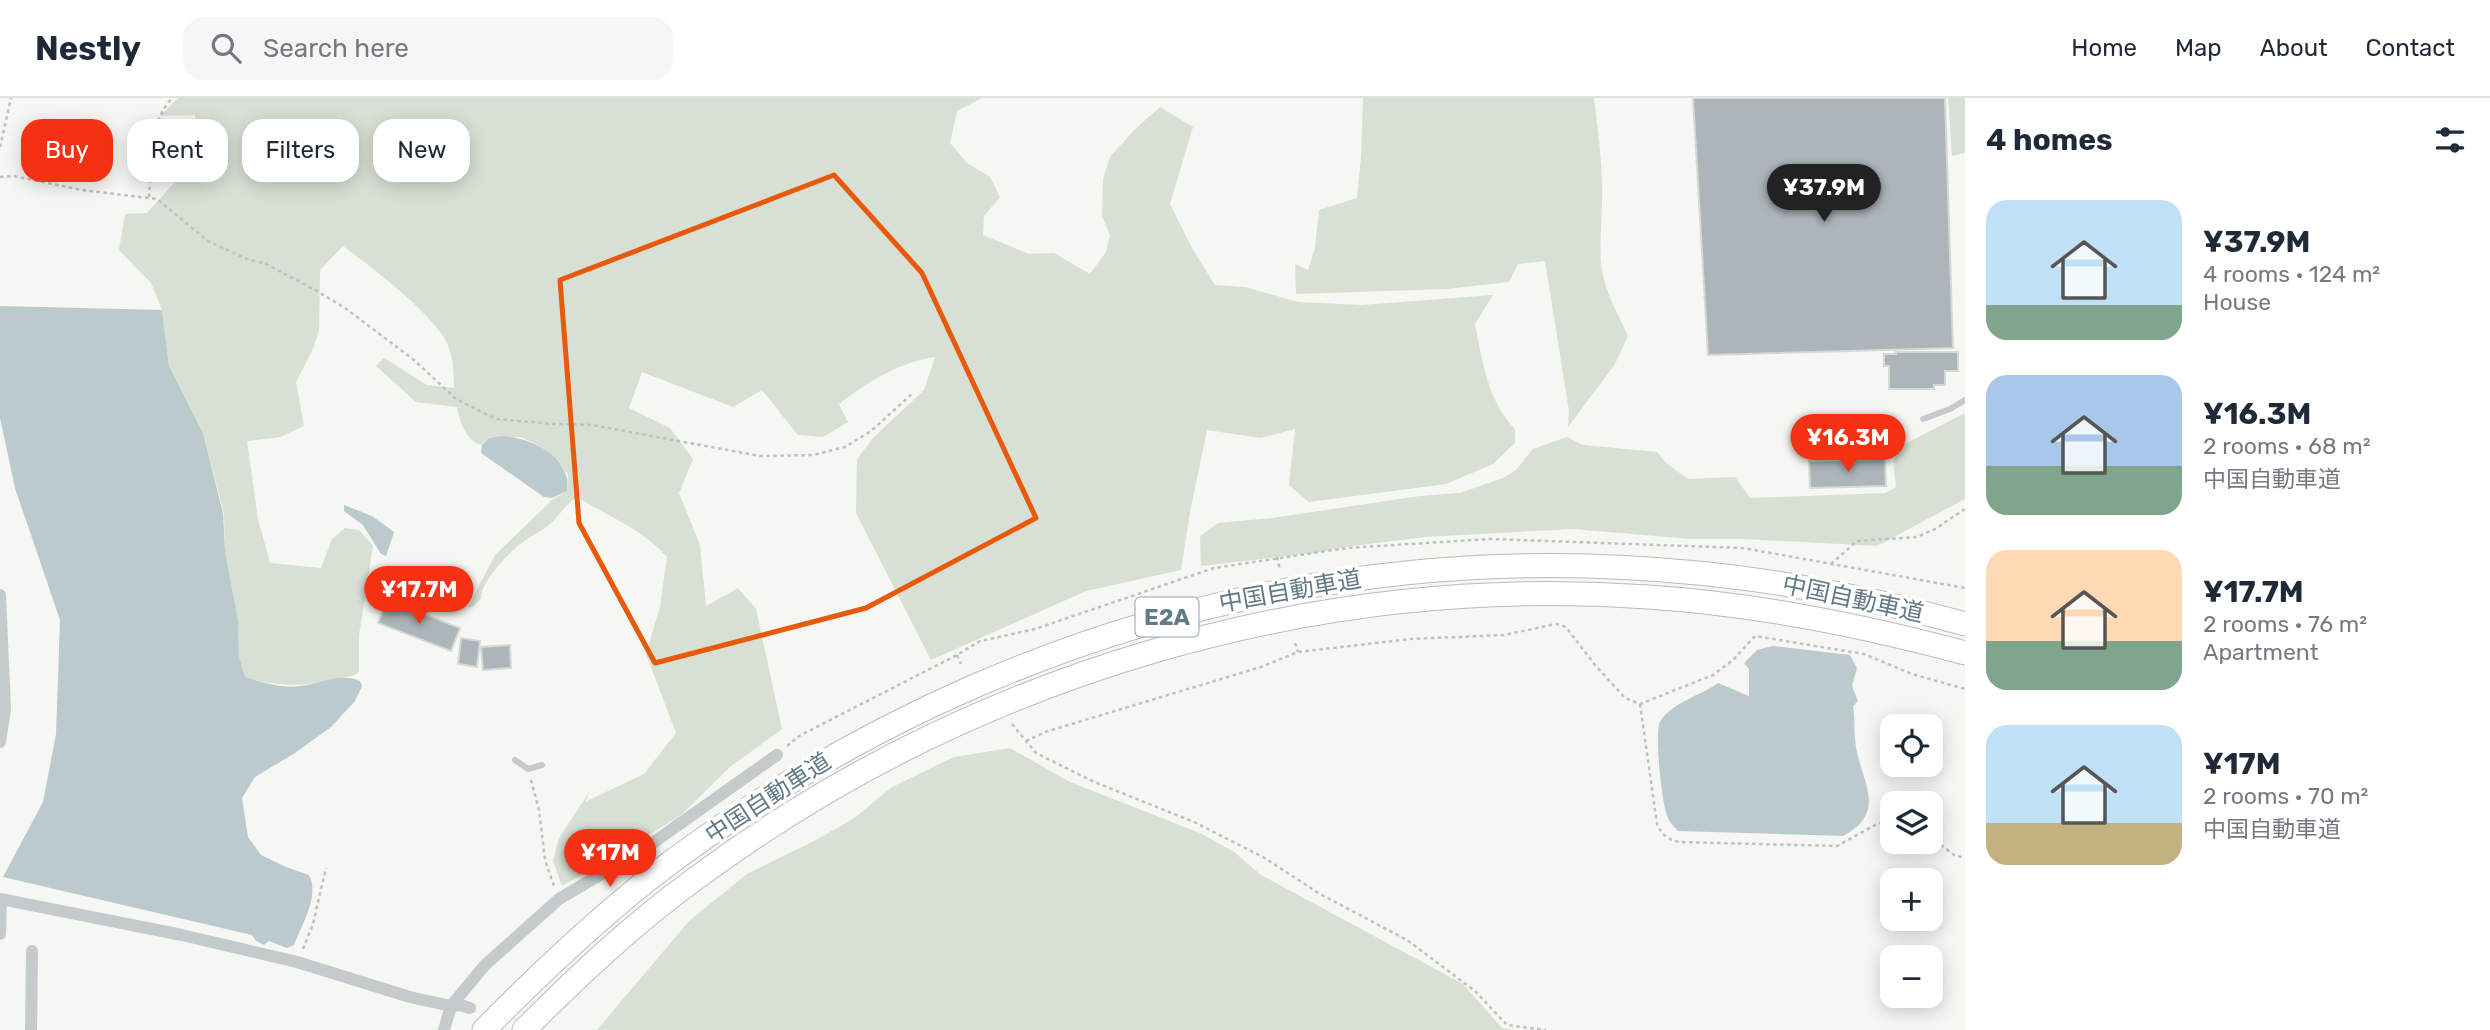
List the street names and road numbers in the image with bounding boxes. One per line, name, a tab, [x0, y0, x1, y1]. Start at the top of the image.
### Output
street label: 中国自動車道	[1217, 565, 1363, 617]
street label: 中国自動車道	[1780, 570, 1926, 628]
road number: E2A	[1136, 597, 1198, 636]
street label: 中国自動車道	[700, 747, 836, 849]

